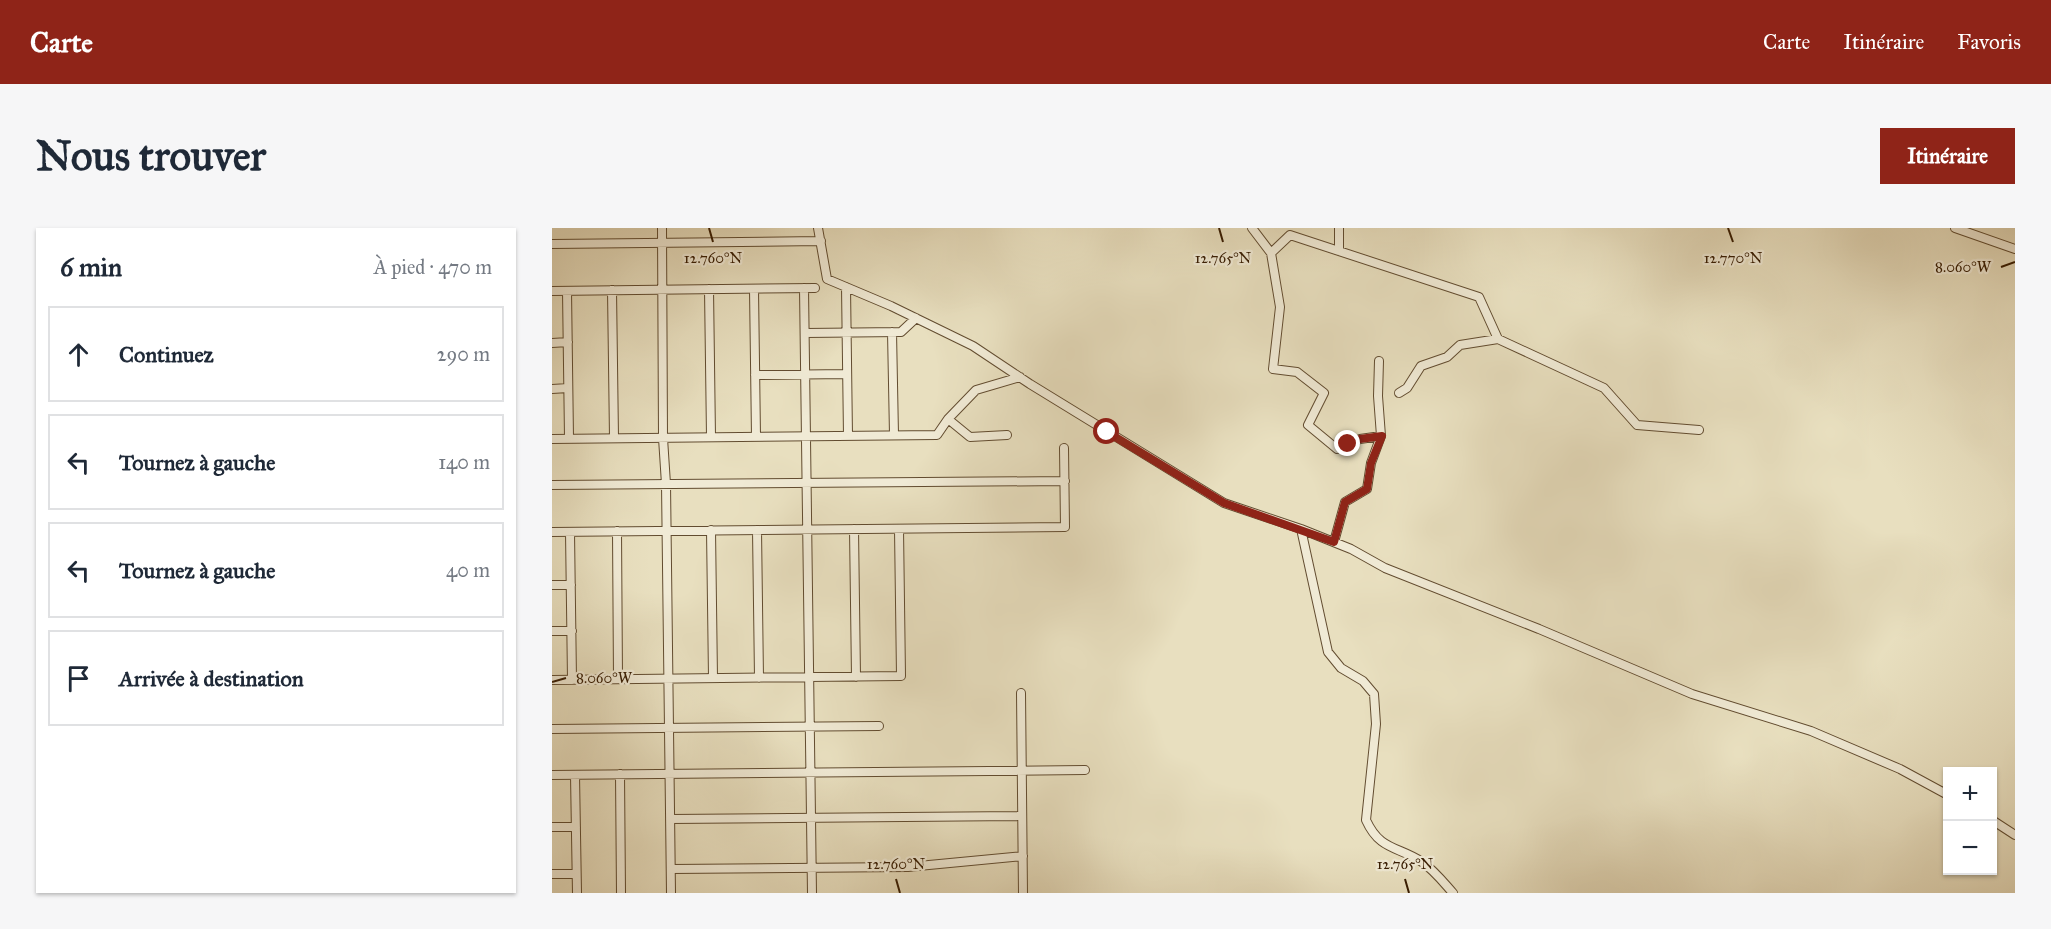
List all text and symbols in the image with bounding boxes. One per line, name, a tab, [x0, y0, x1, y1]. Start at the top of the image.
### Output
text: Carte	[30, 25, 93, 60]
text: Carte	[1763, 29, 1810, 55]
text: Itinéraire	[1843, 29, 1924, 55]
text: Favoris	[1957, 29, 2021, 55]
button: Itinéraire	[1880, 128, 2015, 184]
text: Nous trouver	[36, 130, 266, 182]
text: 12.760°N	[684, 249, 742, 267]
text: 12.765°N	[1195, 249, 1252, 267]
text: 12.770°N	[1704, 249, 1763, 267]
text: 6 min	[60, 251, 122, 283]
text: À pied · 470 m	[374, 255, 492, 279]
text: 8.060°W	[1935, 258, 1992, 276]
icon: ahead	[62, 338, 95, 371]
text: Continuez	[119, 341, 214, 368]
text: 290 m	[437, 342, 490, 366]
route start	[1093, 418, 1119, 444]
route end	[1334, 430, 1360, 456]
icon: left	[62, 446, 95, 479]
text: Tournez à gauche	[119, 449, 275, 476]
text: 140 m	[438, 450, 490, 474]
icon: left	[62, 554, 95, 587]
text: Tournez à gauche	[119, 557, 275, 584]
text: 40 m	[446, 558, 490, 582]
icon: arrive	[62, 662, 95, 695]
text: Arrivée à destination	[119, 665, 304, 692]
text: 8.060°W	[576, 669, 633, 687]
map controls	[1943, 767, 1997, 875]
button: +	[1943, 767, 1997, 821]
button: −	[1943, 821, 1997, 875]
text: 12.760°N	[867, 855, 925, 873]
text: 12.765°N	[1377, 855, 1434, 873]

